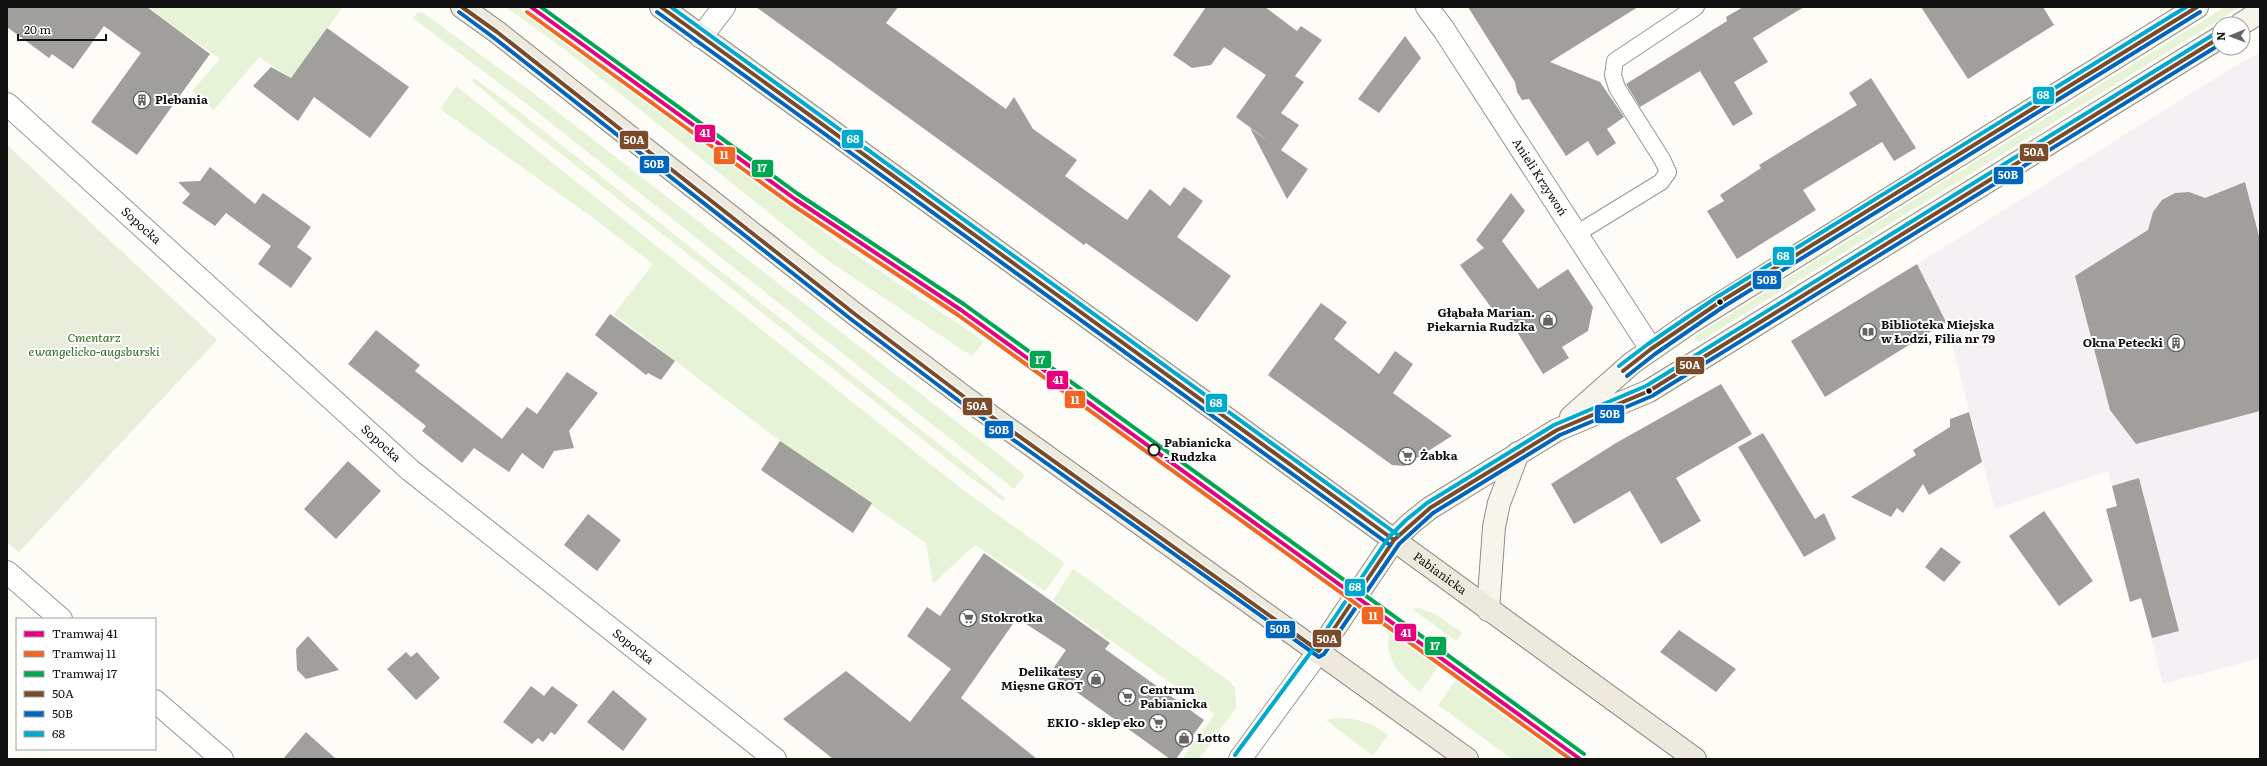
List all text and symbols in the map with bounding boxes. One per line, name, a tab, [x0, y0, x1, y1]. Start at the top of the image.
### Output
scale bar	[18, 16, 106, 42]
north arrow	[2211, 16, 2251, 56]
text: 20 m	[24, 20, 51, 38]
text: N	[2212, 31, 2228, 41]
line badge: 68	[2032, 86, 2055, 105]
text: 68	[2037, 86, 2050, 102]
building icon: Plebania	[132, 90, 152, 110]
place label: Plebania	[155, 90, 208, 108]
line badge: 41	[694, 124, 716, 143]
text: 41	[699, 124, 711, 140]
line badge: 68	[841, 129, 864, 149]
line badge: 50A	[619, 130, 649, 150]
text: 68	[847, 130, 860, 146]
text: 50A	[623, 131, 645, 147]
street label: Anieli Krzywoń	[1508, 134, 1572, 219]
line badge: 50A	[2019, 143, 2049, 162]
text: 50A	[2023, 143, 2045, 159]
line badge: 11	[713, 146, 736, 165]
text: 11	[719, 146, 729, 162]
line badge: 50B	[639, 155, 670, 174]
text: 50B	[644, 155, 665, 171]
line badge: 17	[751, 159, 774, 178]
text: 17	[757, 159, 767, 175]
line badge: 50B	[1993, 166, 2024, 185]
text: 50B	[1998, 166, 2019, 182]
street label: Sopocka	[118, 202, 166, 248]
line badge: 68	[1772, 246, 1795, 266]
text: 68	[1777, 247, 1790, 263]
line badge: 50B	[1752, 270, 1782, 290]
text: 50B	[1757, 271, 1778, 287]
unlabelled marker	[1715, 297, 1725, 307]
place label: Głąbała Marian. Piekarnia Rudzka	[1427, 303, 1535, 335]
shop icon: Głąbała Marian. Piekarnia Rudzka	[1538, 310, 1558, 330]
place label: Biblioteka Miejska w Łodzi, Filia nr 79	[1881, 315, 1995, 347]
library icon: Biblioteka Miejska w Łodzi, Filia nr 79	[1858, 322, 1878, 342]
park label: Cmentarz ewangelicko-augsburski	[28, 328, 160, 360]
place label: Okna Petecki	[2083, 333, 2164, 351]
building icon: Okna Petecki	[2166, 333, 2186, 353]
line badge: 17	[1029, 350, 1052, 369]
text: 17	[1035, 351, 1045, 367]
line badge: 50A	[1675, 356, 1705, 375]
text: 50A	[1679, 356, 1701, 372]
line badge: 41	[1046, 370, 1069, 390]
text: 41	[1052, 371, 1064, 387]
unlabelled marker	[1644, 386, 1654, 396]
line badge: 11	[1064, 390, 1086, 409]
text: 11	[1070, 391, 1080, 407]
line badge: 68	[1205, 393, 1228, 413]
text: 68	[1210, 394, 1223, 410]
line badge: 50A	[962, 397, 993, 416]
text: 50A	[966, 397, 988, 413]
line badge: 50B	[1594, 404, 1625, 424]
text: 50B	[1600, 405, 1621, 421]
street label: Sopocka	[358, 420, 406, 466]
line badge: 50B	[984, 420, 1014, 439]
text: 50B	[989, 421, 1010, 437]
place label: Pabianicka - Rudzka	[1164, 433, 1232, 465]
marker: Pabianicka - Rudzka	[1147, 443, 1161, 457]
supermarket icon: Żabka	[1397, 446, 1417, 466]
place label: Żabka	[1420, 446, 1458, 464]
street label: Pabianicka	[1410, 547, 1471, 599]
line badge: 68	[1344, 578, 1366, 597]
text: 68	[1349, 578, 1362, 594]
line badge: 11	[1361, 606, 1384, 625]
text: 11	[1368, 607, 1378, 623]
supermarket icon: Stokrotka	[958, 608, 978, 628]
place label: Stokrotka	[981, 608, 1043, 626]
legend	[16, 618, 156, 750]
line badge: 50B	[1265, 620, 1296, 639]
text: 50B	[1270, 620, 1291, 636]
line badge: 41	[1394, 623, 1417, 642]
text: Tramwaj 41	[52, 624, 118, 642]
street label: Sopocka	[609, 624, 659, 668]
text: 41	[1400, 624, 1412, 640]
line badge: 50A	[1312, 629, 1342, 648]
text: 50A	[1316, 630, 1338, 646]
line badge: 17	[1424, 636, 1447, 656]
text: 17	[1430, 637, 1440, 653]
text: Tramwaj 11	[52, 644, 116, 662]
place label: Delikatesy Mięsne GROT	[1001, 662, 1084, 694]
text: Tramwaj 17	[52, 664, 117, 682]
shop icon: Delikatesy Mięsne GROT	[1086, 669, 1106, 689]
place label: Centrum Pabianicka	[1140, 680, 1208, 712]
text: 50A	[52, 684, 74, 702]
supermarket icon: Centrum Pabianicka	[1117, 687, 1137, 707]
text: 50B	[52, 704, 73, 722]
place label: EKIO - sklep eko	[1047, 713, 1146, 731]
supermarket icon: EKIO - sklep eko	[1148, 713, 1168, 733]
text: 68	[52, 724, 65, 742]
shop icon: Lotto	[1174, 728, 1194, 748]
place label: Lotto	[1197, 728, 1230, 746]

